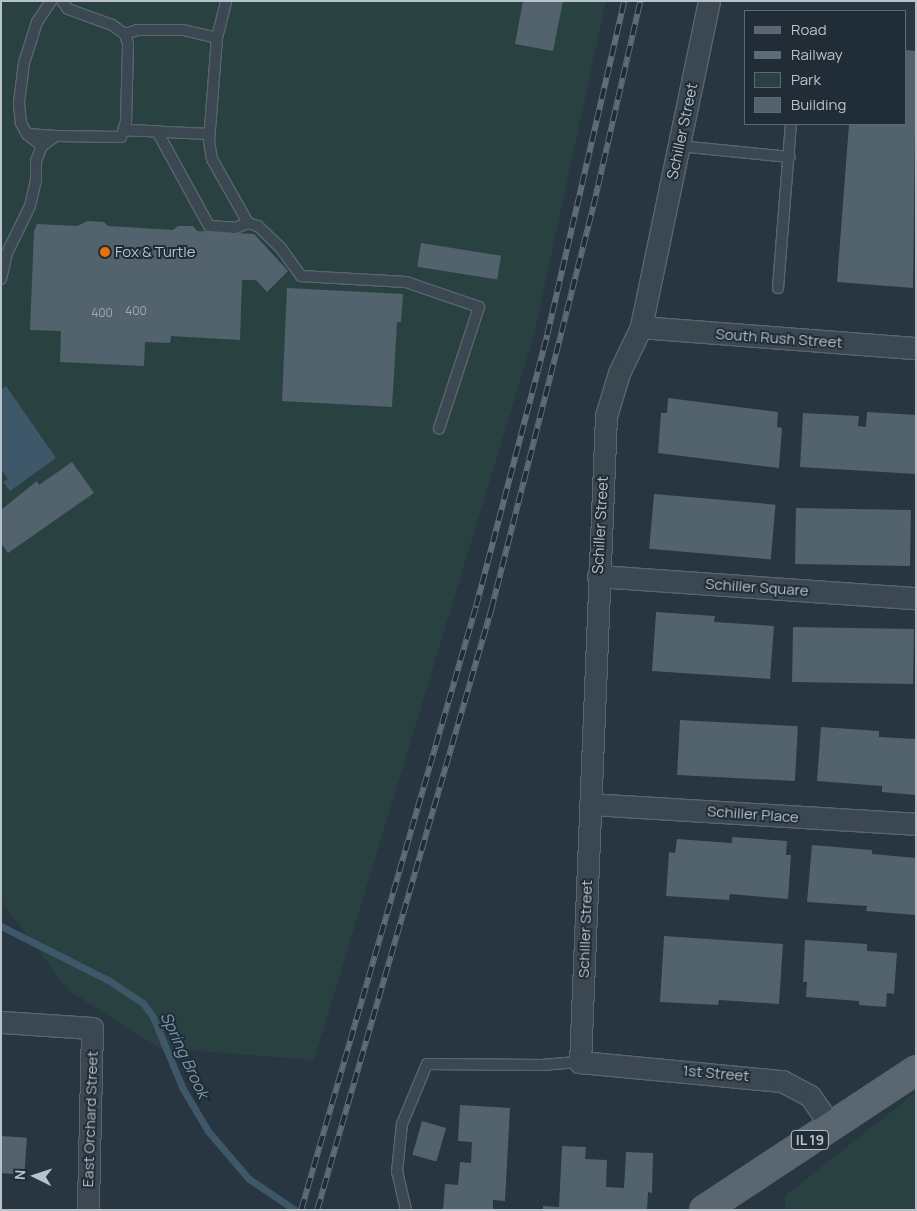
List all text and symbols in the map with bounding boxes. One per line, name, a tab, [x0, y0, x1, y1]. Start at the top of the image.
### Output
legend	[744, 10, 907, 125]
text: Road	[791, 19, 827, 40]
text: Railway	[791, 44, 843, 65]
text: Park	[791, 69, 821, 90]
street label: Schiller Street	[663, 81, 701, 181]
text: Building	[791, 94, 846, 115]
place label: Fox & Turtle	[115, 243, 196, 261]
marker: Fox & Turtle	[99, 246, 111, 258]
house number: 400	[125, 304, 147, 318]
house number: 400	[91, 306, 113, 320]
street label: South Rush Street	[715, 325, 843, 351]
street label: Schiller Street	[588, 475, 612, 575]
street label: Schiller Square	[705, 574, 809, 600]
street label: Schiller Place	[707, 802, 799, 826]
street label: Schiller Street	[574, 880, 596, 978]
water label: Spring Brook	[157, 1009, 213, 1101]
street label: East Orchard Street	[79, 1050, 101, 1188]
street label: 1st Street	[682, 1061, 750, 1085]
road number: IL 19	[790, 1128, 830, 1152]
north arrow	[10, 1151, 60, 1201]
text: N	[10, 1169, 29, 1181]

